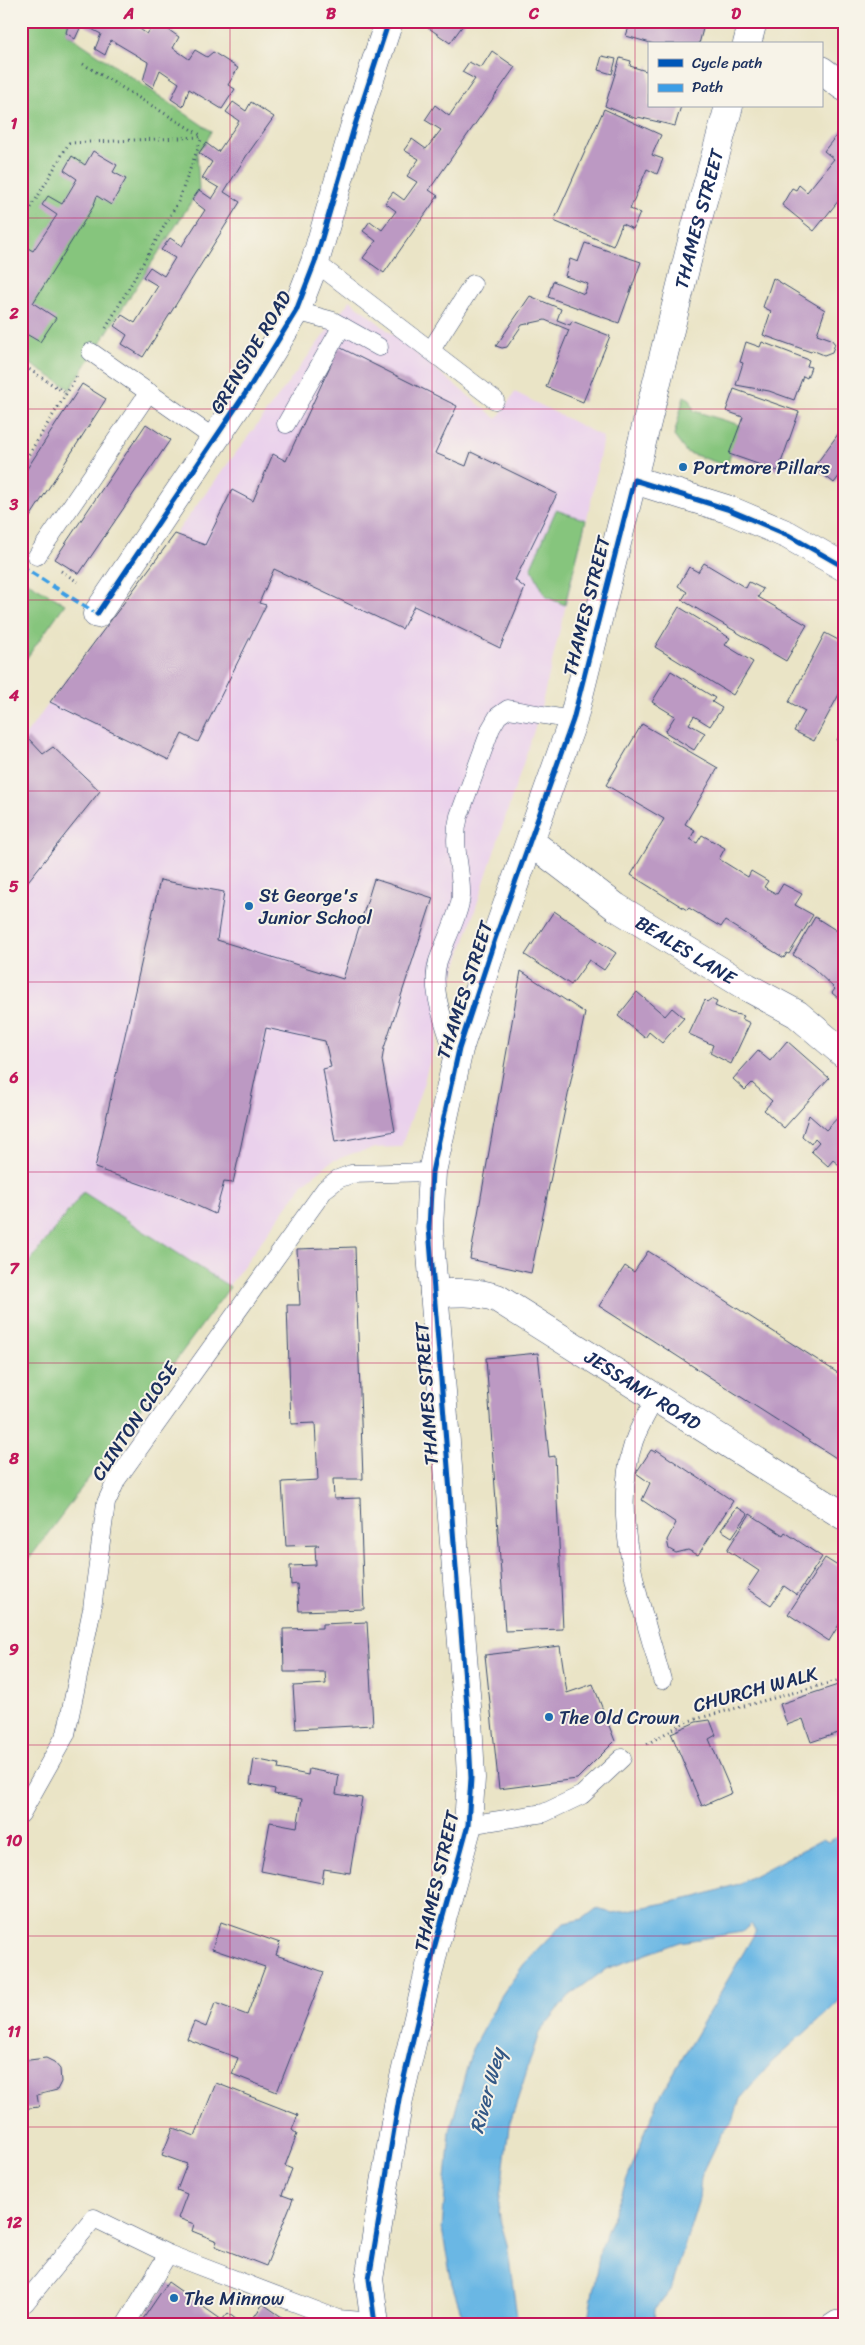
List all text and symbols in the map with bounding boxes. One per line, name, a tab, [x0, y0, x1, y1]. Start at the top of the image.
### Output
text: A	[123, 0, 134, 28]
text: B	[326, 0, 337, 28]
text: C	[528, 0, 540, 28]
text: D	[731, 0, 741, 28]
legend	[648, 42, 822, 108]
text: Cycle path	[692, 50, 763, 76]
text: Path	[692, 74, 723, 100]
text: 1	[11, 109, 18, 138]
street label: THAMES STREET	[665, 145, 734, 292]
street label: GRENSIDE ROAD	[200, 284, 301, 420]
text: 2	[8, 299, 19, 328]
place label: Portmore Pillars	[693, 451, 830, 484]
marker: Portmore Pillars	[677, 461, 689, 473]
text: 3	[9, 490, 19, 519]
street label: THAMES STREET	[553, 532, 620, 680]
text: 4	[8, 681, 19, 710]
text: 5	[9, 872, 19, 901]
place label: St George's Junior School	[258, 879, 372, 934]
marker: St George's Junior School	[243, 900, 255, 912]
street label: BEALES LANE	[629, 906, 744, 995]
street label: THAMES STREET	[427, 916, 503, 1063]
text: 6	[8, 1063, 19, 1092]
text: 7	[9, 1254, 20, 1283]
street label: THAMES STREET	[405, 1320, 448, 1467]
street label: JESSAMY ROAD	[577, 1340, 708, 1440]
street label: CLINTON CLOSE	[82, 1354, 187, 1488]
text: 8	[8, 1444, 19, 1473]
text: 9	[9, 1635, 19, 1664]
street label: CHURCH WALK	[689, 1657, 822, 1722]
place label: The Old Crown	[559, 1701, 680, 1734]
marker: The Old Crown	[543, 1711, 555, 1723]
street label: THAMES STREET	[404, 1807, 469, 1955]
text: 10	[6, 1826, 22, 1855]
text: 11	[7, 2017, 21, 2046]
water label: River Wey	[459, 2042, 516, 2137]
text: 12	[6, 2208, 23, 2237]
place label: The Minnow	[184, 2282, 285, 2315]
marker: The Minnow	[168, 2292, 180, 2304]

